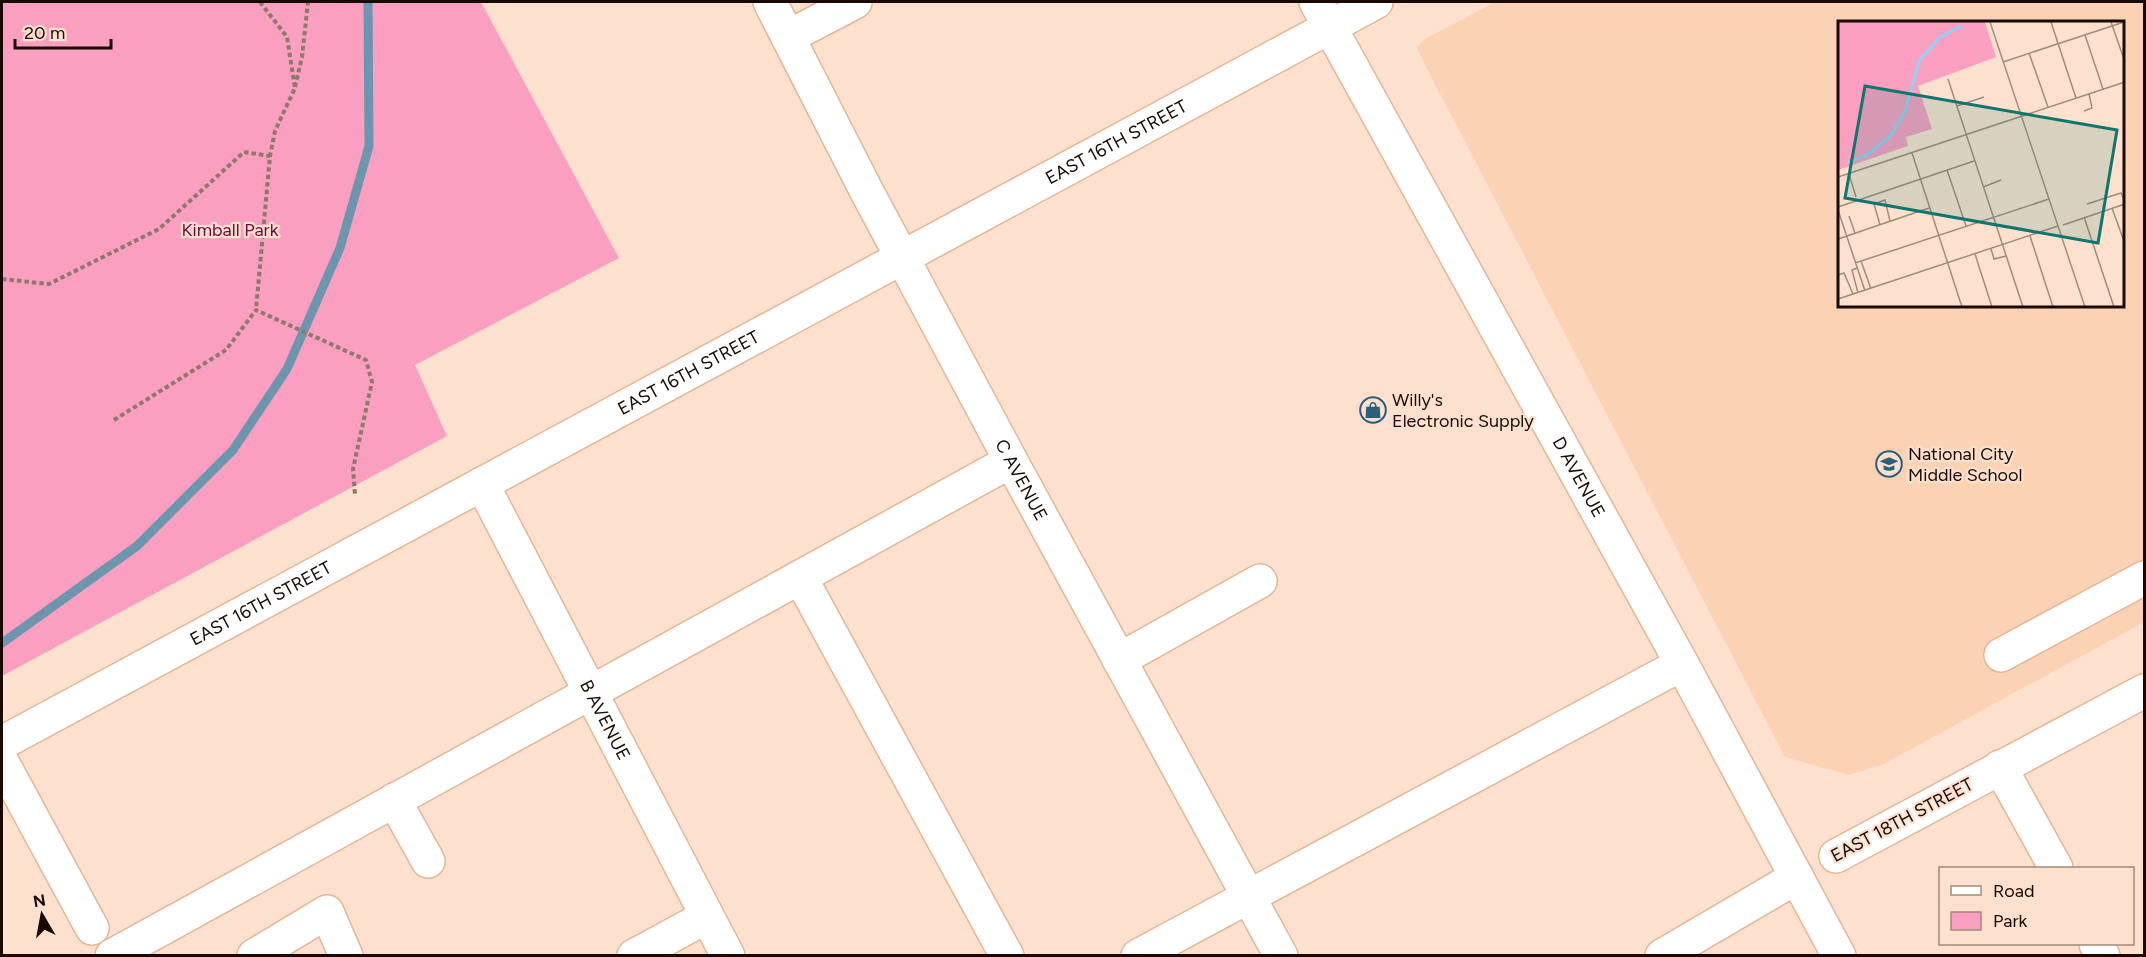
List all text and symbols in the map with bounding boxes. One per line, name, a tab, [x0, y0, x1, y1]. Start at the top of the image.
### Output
scale bar	[15, 12, 111, 50]
inset map	[1838, 21, 2125, 308]
text: 20 m	[24, 22, 65, 44]
street label: EAST 16TH STREET	[1042, 95, 1191, 189]
park label: Kimball Park	[182, 219, 279, 241]
street label: EAST 16TH STREET	[614, 326, 763, 420]
place label: Willy's Electronic Supply	[1392, 389, 1534, 432]
shop icon: Willy's Electronic Supply	[1358, 395, 1388, 425]
street label: D AVENUE	[1548, 433, 1610, 521]
street label: C AVENUE	[990, 435, 1052, 524]
place label: National City Middle School	[1908, 443, 2022, 486]
school or university icon: National City Middle School	[1874, 449, 1904, 479]
street label: EAST 16TH STREET	[186, 556, 335, 650]
street label: B AVENUE	[575, 676, 635, 764]
street label: EAST 18TH STREET	[1827, 773, 1977, 867]
legend	[1939, 867, 2134, 945]
text: Road	[1993, 880, 2034, 902]
north arrow	[12, 885, 72, 945]
text: N	[32, 890, 47, 911]
text: Park	[1993, 910, 2028, 932]

